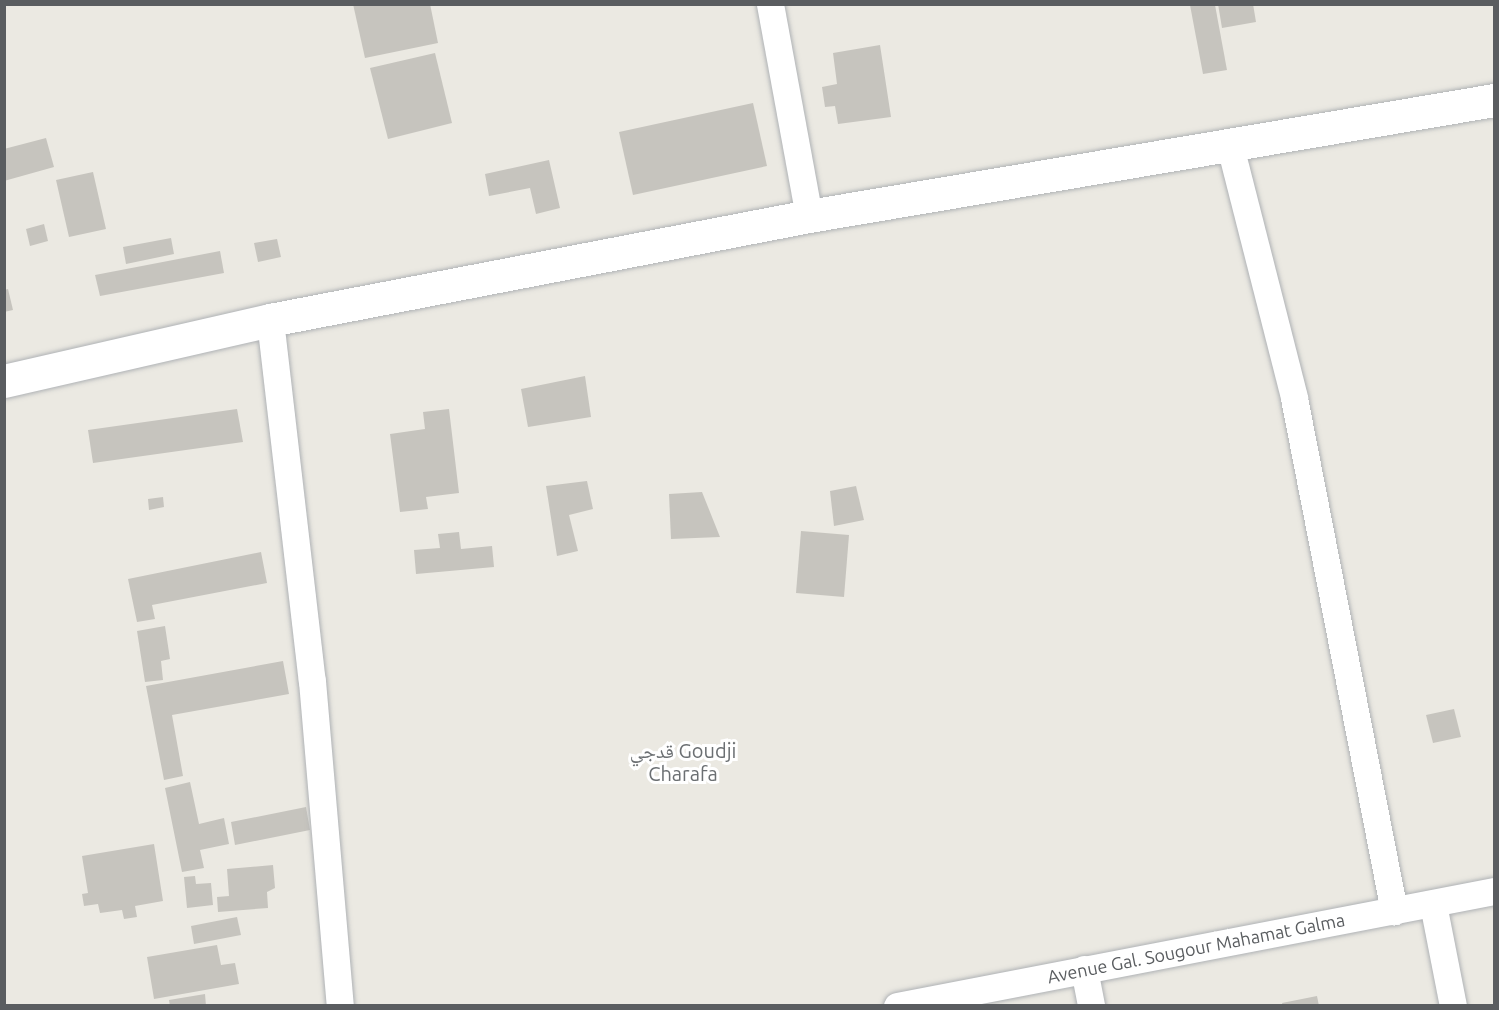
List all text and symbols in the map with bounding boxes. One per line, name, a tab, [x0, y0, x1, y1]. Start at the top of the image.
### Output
district label: قدجي Goudji Charafa	[630, 738, 736, 785]
street label: Avenue Gal. Sougour Mahamat Galma	[1045, 909, 1347, 987]

